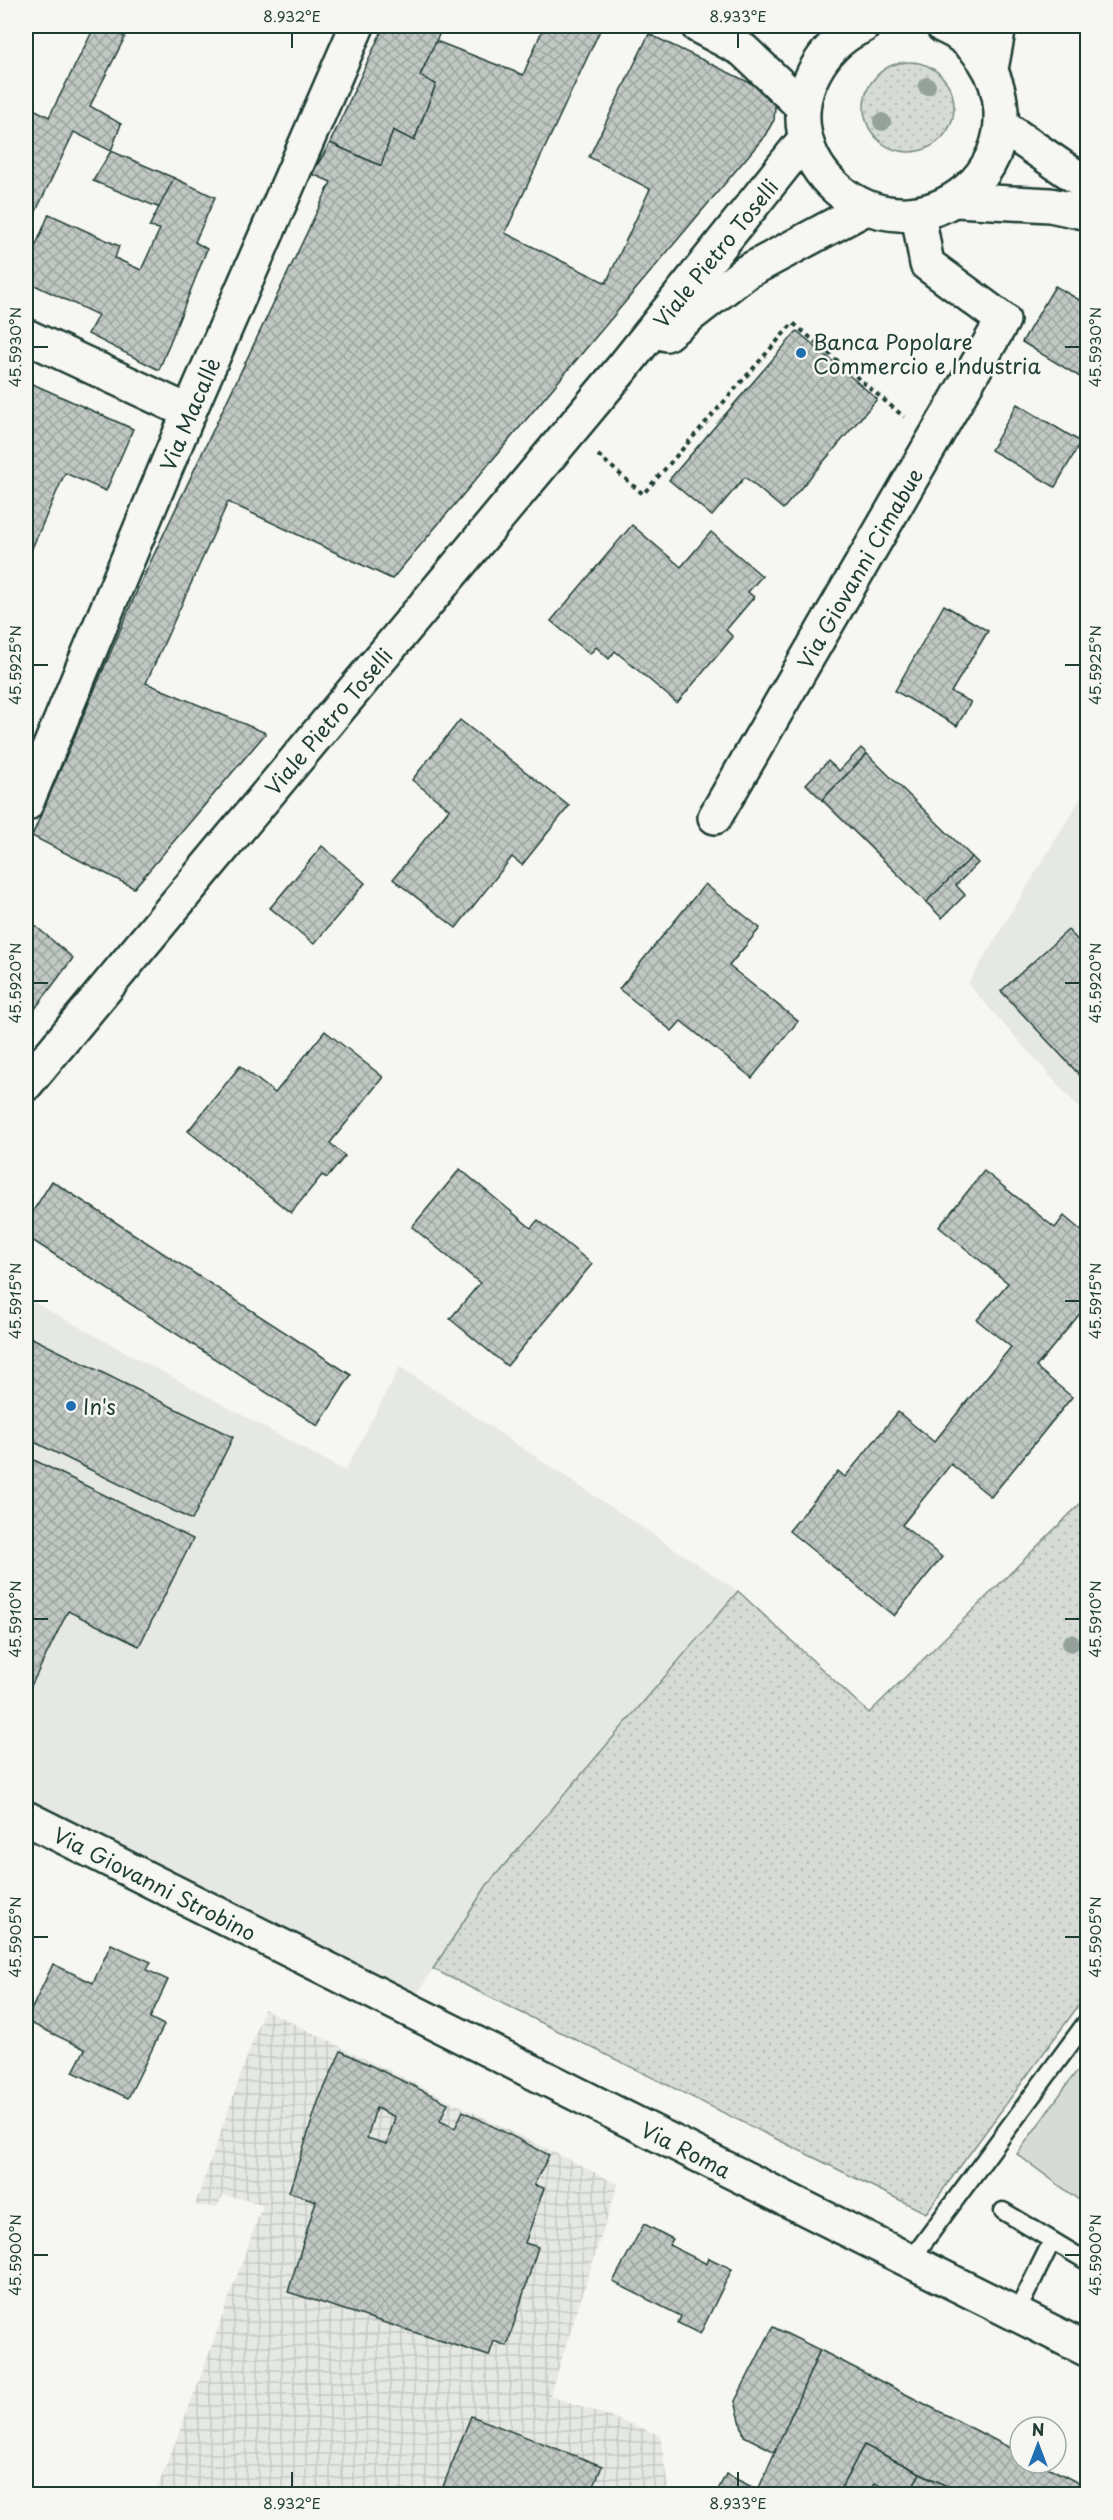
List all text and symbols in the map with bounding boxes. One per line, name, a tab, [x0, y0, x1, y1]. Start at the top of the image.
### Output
text: 8.932°E	[263, 4, 321, 27]
text: 8.933°E	[709, 4, 767, 27]
street label: Viale Pietro Toselli	[645, 172, 785, 334]
text: 45.5930°N	[3, 307, 26, 387]
text: 45.5930°N	[1083, 307, 1106, 387]
place label: Banca Popolare Commercio e Industria	[813, 325, 1042, 381]
marker: Banca Popolare Commercio e Industria	[794, 346, 808, 360]
street label: Via Macallè	[151, 352, 227, 476]
street label: Via Giovanni Cimabue	[788, 462, 930, 674]
text: 45.5925°N	[3, 625, 26, 705]
text: 45.5925°N	[1083, 625, 1106, 705]
street label: Viale Pietro Toselli	[257, 640, 399, 802]
text: 45.5920°N	[3, 943, 26, 1023]
text: 45.5920°N	[1083, 943, 1106, 1023]
text: 45.5915°N	[3, 1263, 26, 1339]
text: 45.5915°N	[1083, 1263, 1106, 1339]
place label: In's	[83, 1390, 116, 1422]
marker: In's	[64, 1399, 78, 1413]
text: 45.5910°N	[3, 1580, 26, 1658]
text: 45.5910°N	[1083, 1580, 1106, 1658]
street label: Via Giovanni Strobino	[48, 1818, 262, 1948]
text: 45.5905°N	[3, 1896, 26, 1978]
text: 45.5905°N	[1083, 1896, 1106, 1978]
street label: Via Roma	[636, 2113, 737, 2185]
text: 45.5900°N	[3, 2214, 26, 2296]
text: 45.5900°N	[1083, 2214, 1106, 2296]
north arrow	[1008, 2415, 1068, 2475]
text: N	[1032, 2417, 1044, 2441]
text: 8.932°E	[263, 2491, 321, 2514]
text: 8.933°E	[709, 2491, 767, 2514]

